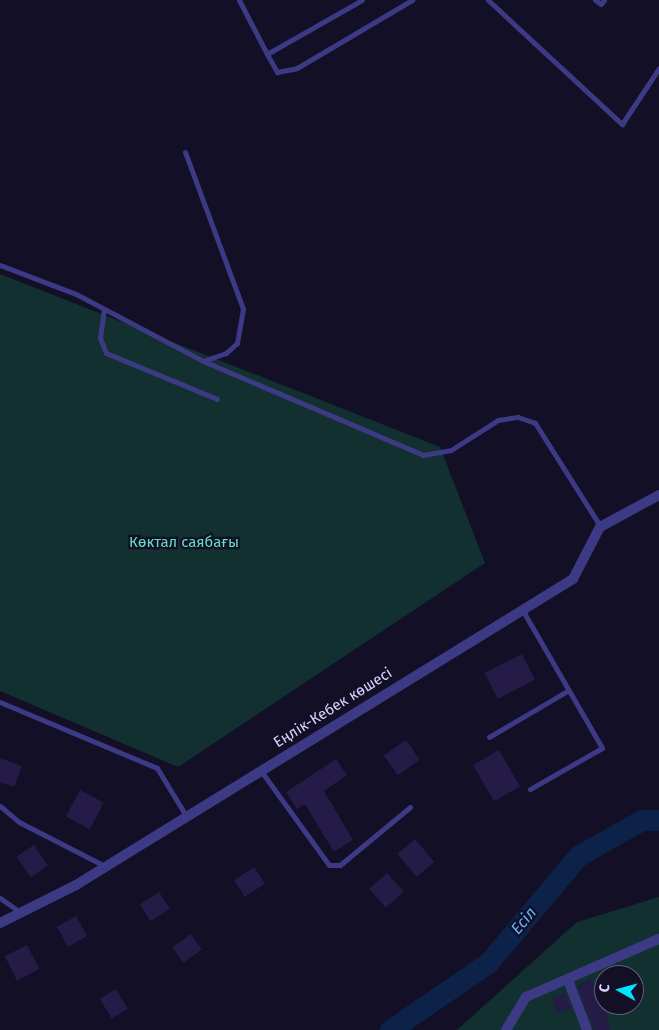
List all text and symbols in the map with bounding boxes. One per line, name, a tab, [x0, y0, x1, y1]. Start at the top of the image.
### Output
park label: Көктал саябағы	[129, 534, 239, 552]
street label: Еңлік-Кебек көшесі	[270, 664, 396, 752]
water label: Есіл	[507, 904, 541, 938]
north arrow	[594, 965, 644, 1015]
text: С	[596, 983, 614, 993]

